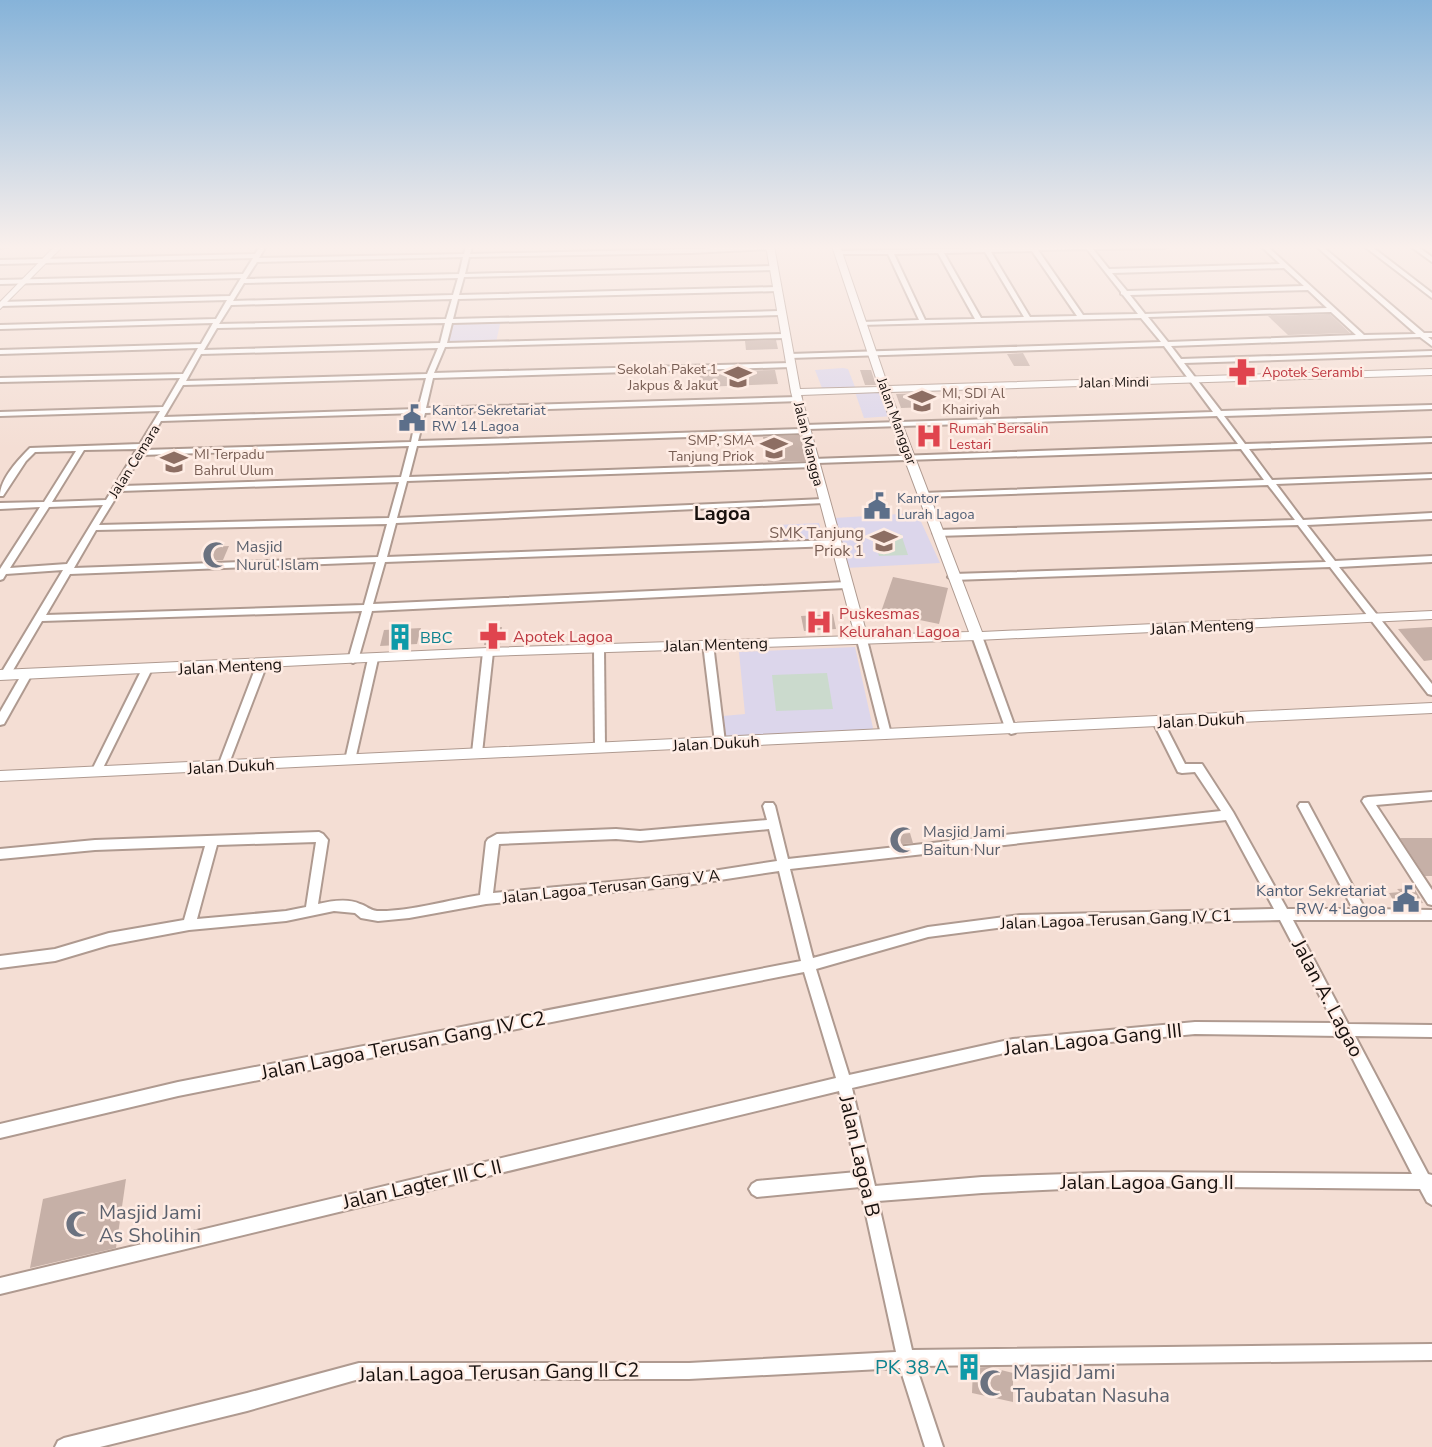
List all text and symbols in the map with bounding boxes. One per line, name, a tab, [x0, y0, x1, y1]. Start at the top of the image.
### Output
pharmacy icon: Apotek Serambi	[1227, 357, 1257, 387]
place label: Sekolah Paket 1 Jakpus & Jakut	[617, 360, 718, 395]
school or university icon: Sekolah Paket 1 Jakpus & Jakut	[723, 362, 753, 392]
place label: Apotek Serambi	[1262, 363, 1363, 382]
street label: Jalan Mindi	[1078, 372, 1149, 393]
street label: Jalan Manggar	[872, 374, 921, 467]
place label: MI, SDI Al Khairiyah	[942, 384, 1006, 419]
school or university icon: MI, SDI Al Khairiyah	[907, 386, 937, 416]
street label: Jalan Mangga	[789, 399, 828, 488]
place label: Kantor Sekretariat RW 14 Lagoa	[432, 401, 546, 436]
public building icon: Kantor Sekretariat RW 14 Lagoa	[397, 403, 427, 433]
place label: Rumah Bersalin Lestari	[949, 419, 1049, 454]
street label: Jalan Cemara	[104, 421, 165, 502]
hospital icon: Rumah Bersalin Lestari	[914, 421, 944, 451]
place label: SMP, SMA Tanjung Priok	[669, 431, 755, 466]
school or university icon: SMP, SMA Tanjung Priok	[759, 433, 789, 463]
place label: MI Terpadu Bahrul Ulum	[194, 445, 274, 480]
school or university icon: MI Terpadu Bahrul Ulum	[159, 447, 189, 477]
place label: Kantor Lurah Lagoa	[897, 489, 975, 524]
public building icon: Kantor Lurah Lagoa	[862, 491, 892, 521]
district label: Lagoa	[694, 500, 750, 527]
place label: SMK Tanjung Priok 1	[769, 522, 864, 562]
school or university icon: SMK Tanjung Priok 1	[869, 526, 899, 556]
place label: Masjid Nurul Islam	[236, 536, 319, 576]
mosque icon: Masjid Nurul Islam	[201, 540, 231, 570]
place label: Puskesmas Kelurahan Lagoa	[839, 603, 960, 643]
hospital icon: Puskesmas Kelurahan Lagoa	[804, 607, 834, 637]
street label: Jalan Menteng	[1149, 613, 1254, 641]
pharmacy icon: Apotek Lagoa	[478, 621, 508, 651]
building icon: BBC	[385, 622, 415, 652]
place label: Apotek Lagoa	[513, 626, 613, 648]
place label: BBC	[420, 627, 453, 649]
street label: Jalan Menteng	[663, 632, 768, 658]
street label: Jalan Menteng	[177, 653, 282, 681]
street label: Jalan Dukuh	[1156, 708, 1245, 734]
street label: Jalan Dukuh	[671, 731, 760, 757]
street label: Jalan Dukuh	[186, 754, 275, 780]
place label: Masjid Jami Baitun Nur	[923, 821, 1005, 861]
mosque icon: Masjid Jami Baitun Nur	[888, 825, 918, 855]
street label: Jalan Lagoa Terusan Gang V A	[500, 865, 721, 909]
place label: Kantor Sekretariat RW 4 Lagoa	[1256, 880, 1386, 920]
public building icon: Kantor Sekretariat RW 4 Lagoa	[1391, 884, 1421, 914]
street label: Jalan Lagoa Terusan Gang IV C1	[999, 905, 1232, 935]
street label: Jalan A. Lagao	[1285, 934, 1370, 1062]
street label: Jalan Lagoa Terusan Gang IV C2	[258, 1005, 548, 1087]
street label: Jalan Lagoa Gang III	[1002, 1017, 1183, 1062]
street label: Jalan Lagoa B	[832, 1092, 887, 1219]
street label: Jalan Lagter III C II	[339, 1153, 504, 1216]
street label: Jalan Lagoa Gang II	[1059, 1169, 1234, 1196]
place label: Masjid Jami As Sholihin	[99, 1199, 201, 1249]
mosque icon: Masjid Jami As Sholihin	[64, 1209, 94, 1239]
building icon: PK 38 A	[954, 1352, 984, 1382]
place label: PK 38 A	[875, 1354, 949, 1381]
street label: Jalan Lagoa Terusan Gang II C2	[358, 1357, 640, 1388]
place label: Masjid Jami Taubatan Nasuha	[1013, 1359, 1170, 1409]
mosque icon: Masjid Jami Taubatan Nasuha	[978, 1368, 1008, 1398]

